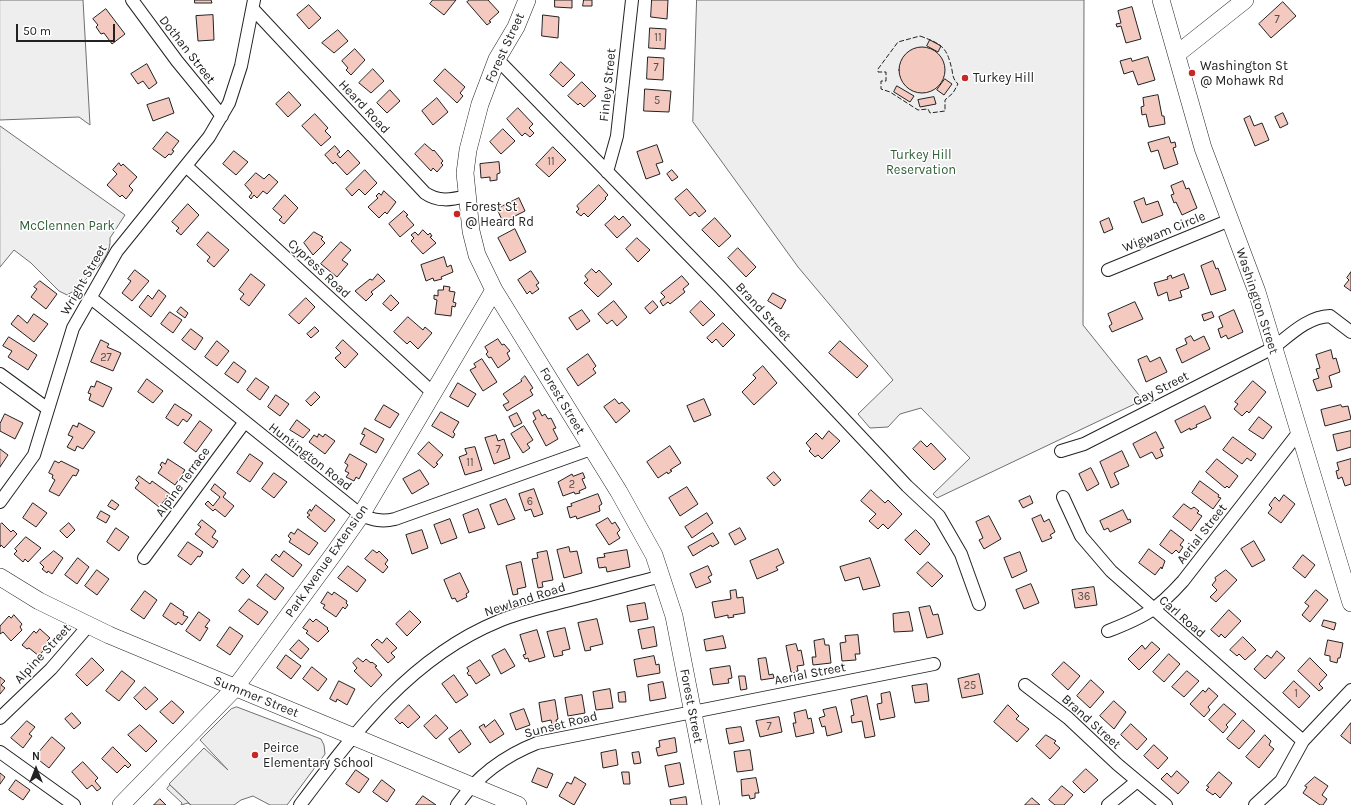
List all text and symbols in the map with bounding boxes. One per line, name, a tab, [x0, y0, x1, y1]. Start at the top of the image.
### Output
street label: Forest Street	[482, 11, 528, 85]
street label: Dothan Street	[156, 13, 218, 87]
house number: 7	[1274, 13, 1280, 27]
scale bar	[18, 16, 117, 42]
text: 50 m	[23, 24, 51, 38]
house number: 11	[654, 31, 662, 45]
street label: Finley Street	[596, 48, 620, 122]
place label: Washington St @ Mohawk Rd	[1200, 58, 1288, 89]
house number: 7	[653, 61, 659, 75]
marker: Washington St @ Mohawk Rd	[1187, 68, 1197, 78]
place label: Turkey Hill	[973, 70, 1034, 86]
marker: Turkey Hill	[960, 73, 970, 83]
street label: Heard Road	[335, 77, 393, 137]
house number: 5	[654, 94, 660, 108]
park label: Turkey Hill Reservation	[886, 147, 956, 178]
house number: 11	[547, 155, 555, 169]
place label: Forest St @ Heard Rd	[465, 199, 534, 230]
street label: Wigwam Circle	[1120, 208, 1208, 256]
marker: Forest St @ Heard Rd	[452, 209, 462, 219]
park label: McClennen Park	[19, 218, 115, 234]
street label: Cypress Road	[285, 236, 353, 302]
street label: Wright Street	[58, 242, 110, 318]
street label: Washington Street	[1232, 246, 1282, 356]
street label: Brand Street	[732, 280, 794, 344]
house number: 27	[100, 351, 112, 365]
street label: Forest Street	[536, 365, 588, 437]
street label: Gay Street	[1131, 368, 1191, 410]
street label: Huntington Road	[265, 420, 355, 494]
house number: 7	[495, 443, 501, 457]
street label: Alpine Terrace	[152, 444, 214, 520]
house number: 11	[466, 456, 474, 470]
house number: 2	[569, 478, 575, 492]
house number: 6	[527, 495, 533, 509]
street label: Park Avenue Extension	[282, 501, 372, 621]
street label: Aerial Street	[1174, 501, 1230, 567]
street label: Newland Road	[482, 580, 568, 620]
house number: 36	[1078, 590, 1090, 604]
street label: Carl Road	[1156, 593, 1208, 641]
street label: Alpine Street	[11, 621, 75, 687]
street label: Aerial Street	[773, 659, 847, 689]
street label: Forest Street	[676, 667, 706, 745]
street label: Summer Street	[211, 673, 301, 721]
house number: 25	[964, 679, 976, 693]
house number: 1	[1294, 687, 1298, 701]
street label: Brand Street	[1058, 691, 1124, 753]
street label: Sunset Road	[523, 708, 599, 742]
house number: 7	[766, 720, 772, 734]
place label: Peirce Elementary School	[263, 740, 373, 771]
north arrow	[16, 749, 56, 789]
text: N	[32, 750, 40, 763]
marker: Peirce Elementary School	[250, 750, 260, 760]

